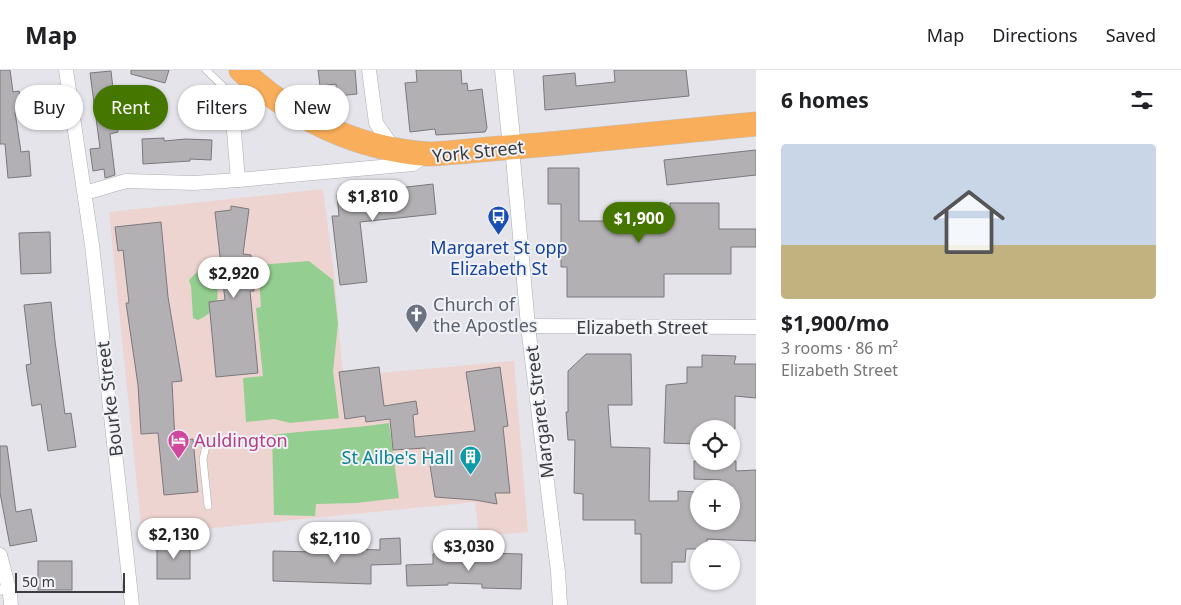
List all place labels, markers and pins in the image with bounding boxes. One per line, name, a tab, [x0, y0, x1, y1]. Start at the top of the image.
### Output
pin: $1,810	[332, 180, 414, 222]
pin: $1,900	[598, 202, 680, 244]
bus stop icon: Margaret St opp Elizabeth St	[487, 205, 511, 236]
place label: Margaret St opp Elizabeth St	[430, 235, 568, 280]
pin: $2,920	[193, 256, 275, 299]
place label: Church of the Apostles	[433, 292, 537, 337]
church icon: Church of the Apostles	[405, 302, 429, 333]
hotel icon: Auldington	[166, 428, 190, 459]
place label: Auldington	[194, 428, 288, 452]
place label: St Ailbe's Hall	[342, 445, 454, 469]
building icon: St Ailbe's Hall	[458, 445, 482, 476]
pin: $2,130	[133, 518, 215, 560]
pin: $2,110	[294, 522, 376, 564]
pin: $3,030	[428, 530, 510, 572]

